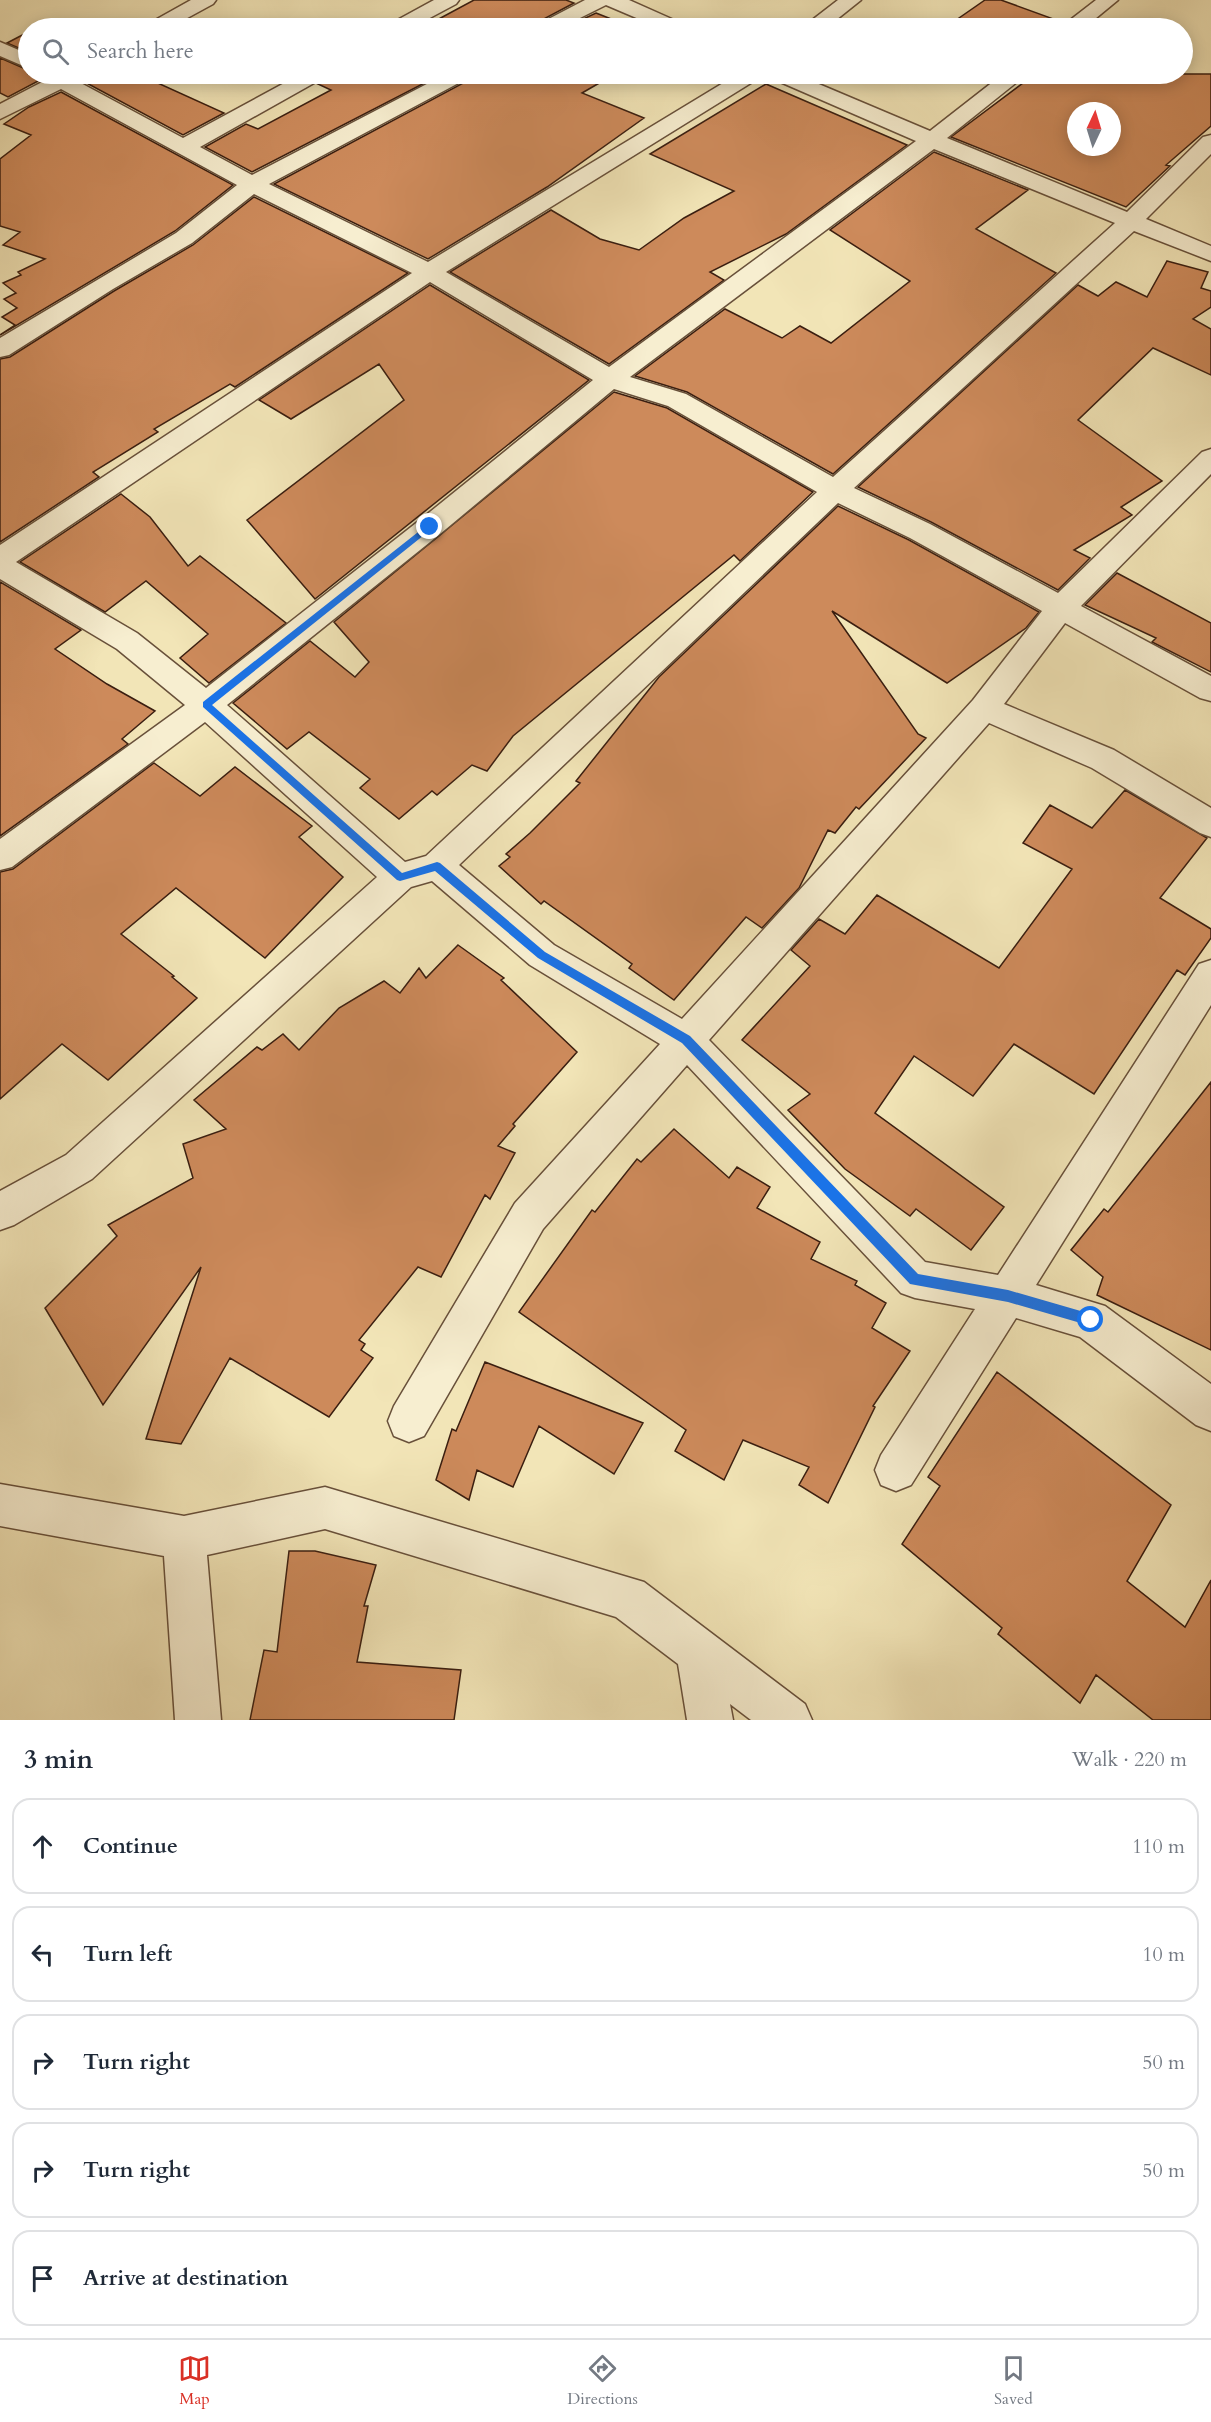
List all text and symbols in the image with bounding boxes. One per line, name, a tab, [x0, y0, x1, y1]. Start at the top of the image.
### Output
search box	[18, 18, 1193, 84]
icon: search	[39, 35, 72, 68]
text: Search here	[87, 36, 194, 66]
north arrow	[1067, 102, 1121, 156]
route end	[416, 513, 442, 539]
route start	[1077, 1306, 1103, 1332]
text: 3 min	[24, 1742, 93, 1777]
text: Walk · 220 m	[1072, 1746, 1187, 1773]
icon: ahead	[26, 1830, 59, 1863]
text: Continue	[83, 1831, 178, 1861]
text: 110 m	[1132, 1833, 1185, 1860]
icon: left	[26, 1938, 59, 1971]
text: Turn left	[83, 1939, 172, 1969]
text: 10 m	[1142, 1941, 1185, 1968]
icon: right	[26, 2046, 59, 2079]
text: Turn right	[83, 2047, 190, 2077]
text: 50 m	[1142, 2049, 1185, 2076]
icon: right	[26, 2154, 59, 2187]
text: Turn right	[83, 2155, 190, 2185]
text: 50 m	[1142, 2157, 1185, 2184]
icon: arrive	[26, 2262, 59, 2295]
text: Arrive at destination	[83, 2263, 288, 2293]
tab: Map	[178, 2352, 211, 2410]
tab: Directions	[567, 2352, 638, 2410]
tab: Saved	[994, 2352, 1033, 2410]

